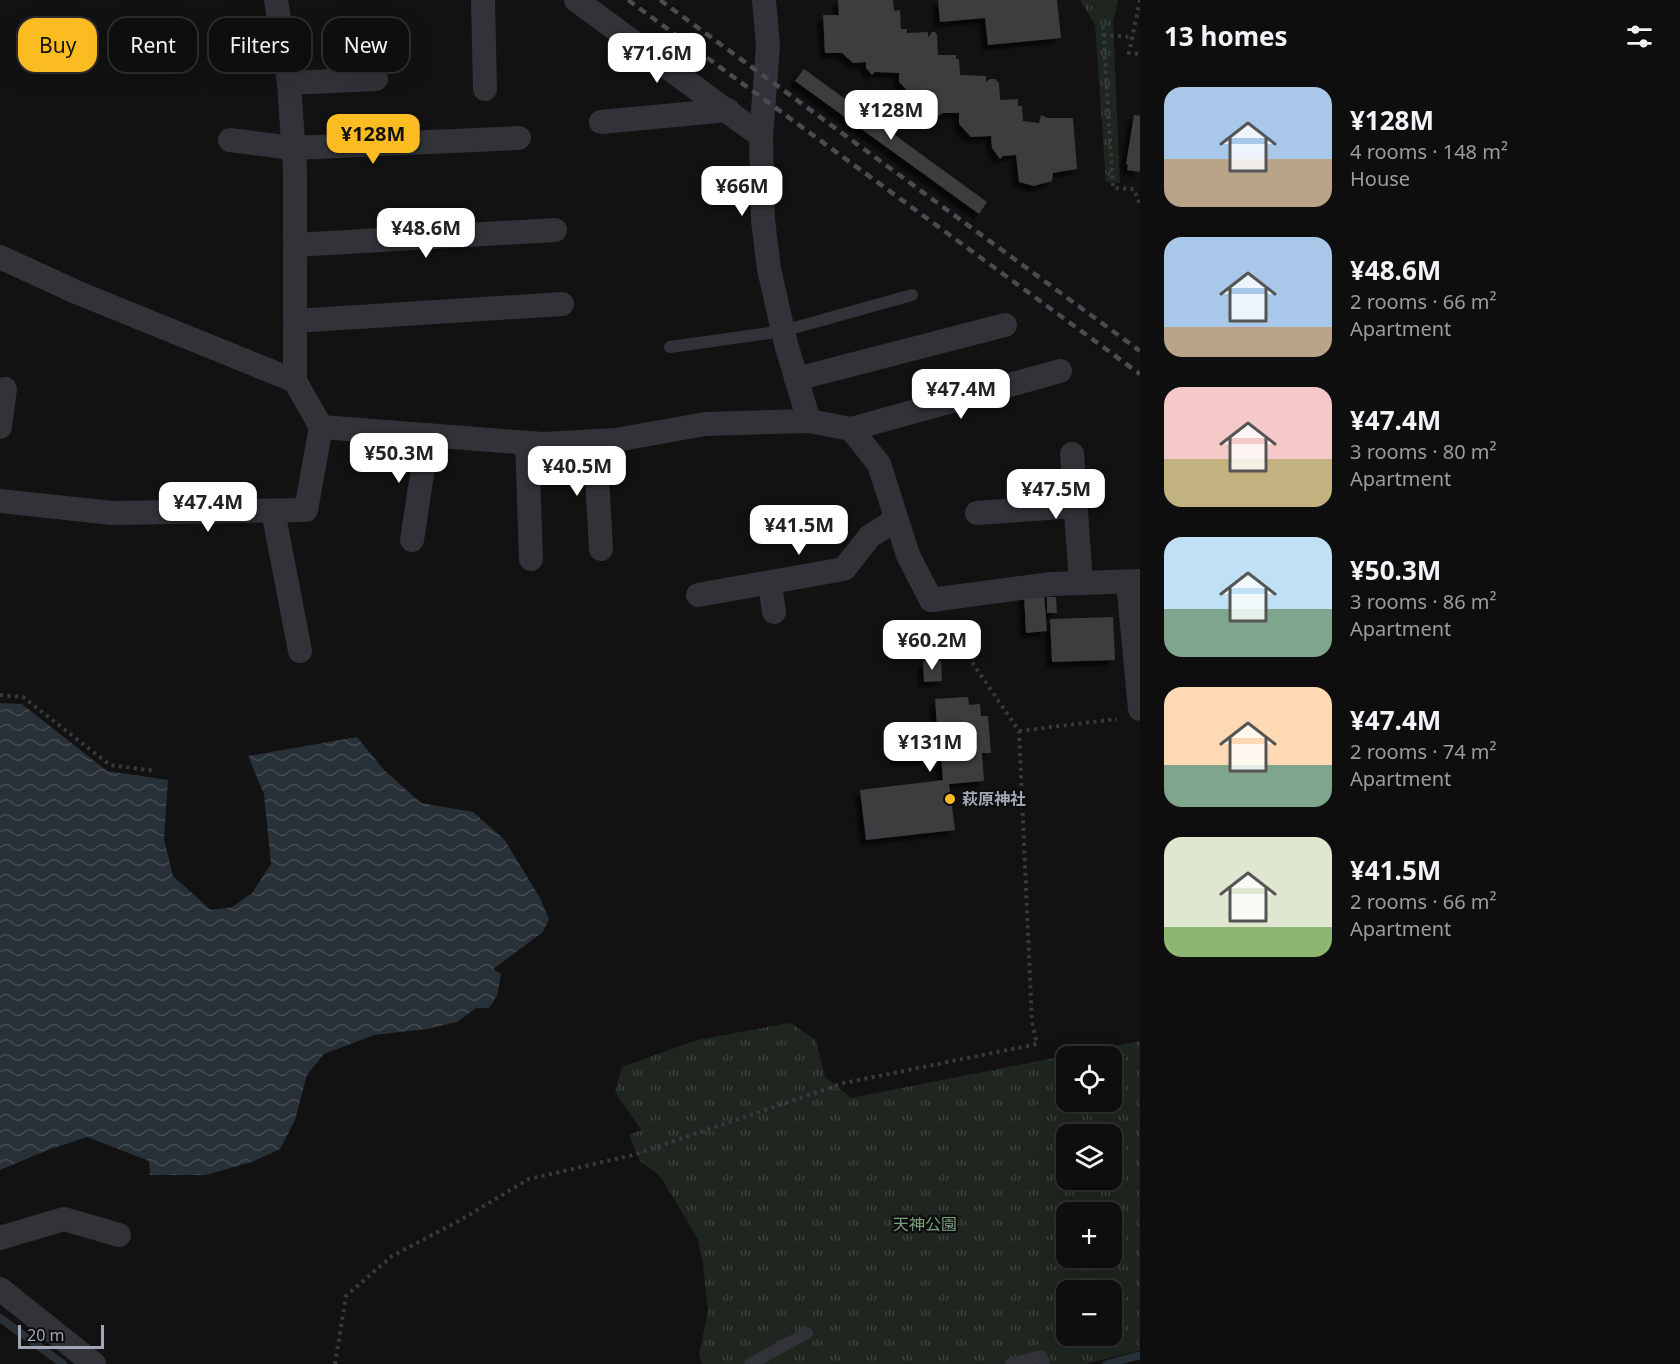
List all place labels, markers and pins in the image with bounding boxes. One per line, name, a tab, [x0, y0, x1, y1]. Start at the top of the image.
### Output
pin: ¥71.6M	[608, 33, 706, 84]
pin: ¥128M	[849, 90, 933, 141]
pin: ¥128M	[331, 114, 415, 165]
pin: ¥66M	[706, 166, 778, 217]
pin: ¥48.6M	[377, 208, 475, 259]
pin: ¥47.4M	[912, 369, 1010, 420]
pin: ¥50.3M	[350, 433, 448, 484]
pin: ¥40.5M	[528, 446, 626, 497]
pin: ¥47.5M	[1007, 469, 1105, 520]
pin: ¥47.4M	[159, 482, 257, 533]
pin: ¥41.5M	[750, 505, 848, 556]
pin: ¥60.2M	[883, 620, 981, 671]
pin: ¥131M	[888, 722, 972, 773]
place label: 萩原神社	[962, 788, 1026, 810]
marker: 萩原神社	[943, 792, 957, 806]

